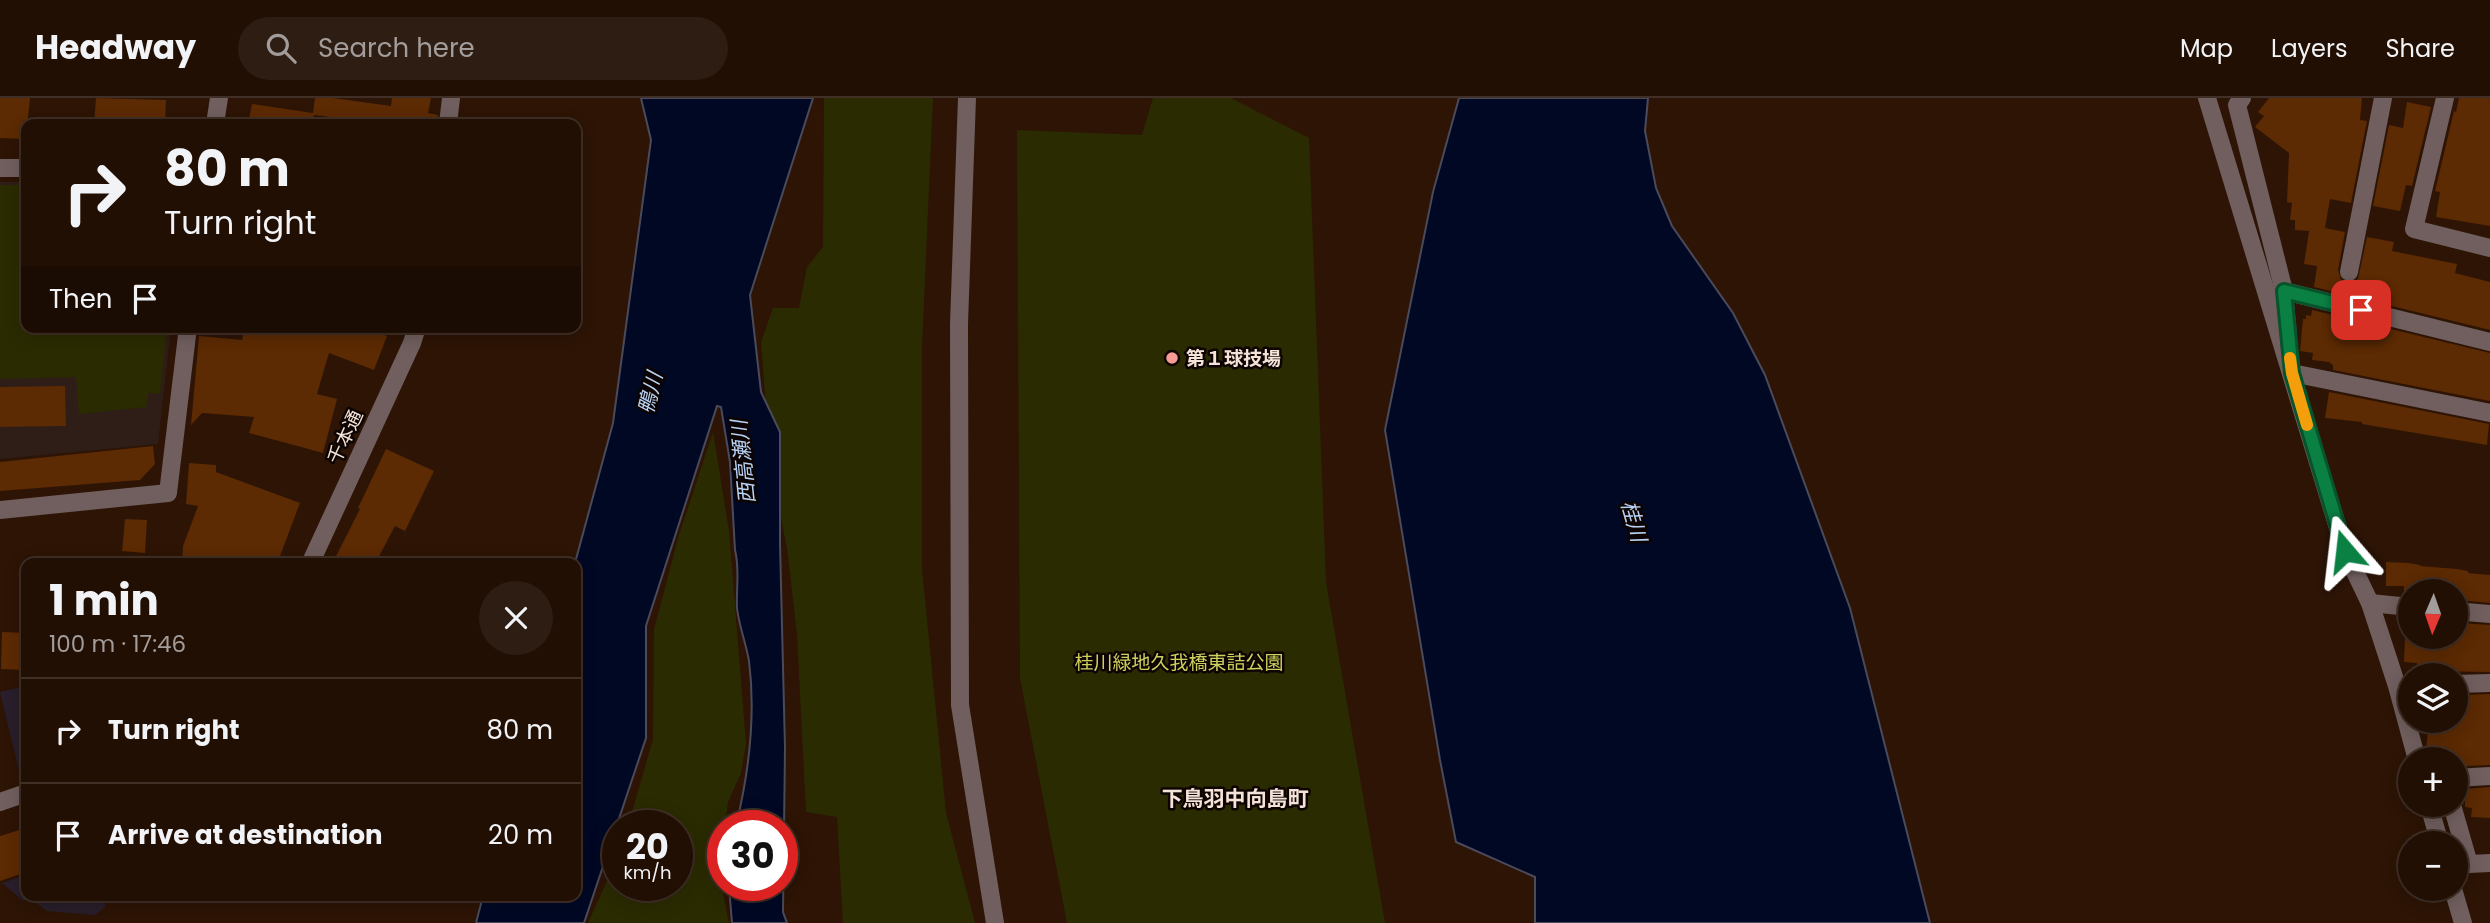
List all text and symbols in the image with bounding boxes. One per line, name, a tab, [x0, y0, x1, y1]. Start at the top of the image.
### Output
search box	[238, 17, 728, 80]
text: Headway	[35, 24, 196, 71]
icon: search	[262, 29, 300, 67]
text: Search here	[318, 30, 475, 66]
text: Map	[2180, 32, 2233, 65]
text: Layers	[2271, 32, 2347, 65]
text: Share	[2385, 32, 2455, 65]
text: 80 m	[164, 135, 290, 203]
icon: right	[49, 147, 140, 238]
text: Turn right	[164, 200, 316, 245]
icon: arrive	[126, 280, 164, 318]
pin	[2331, 280, 2391, 340]
text: Then	[49, 281, 112, 317]
icon: arrive	[2342, 291, 2380, 329]
place label: 第１球技場	[1186, 345, 1281, 372]
marker: 第１球技場	[1164, 350, 1180, 366]
water label: 鴨川	[631, 367, 670, 417]
street label: 千本通	[321, 405, 369, 469]
water label: 西高瀬川	[724, 417, 762, 505]
water label: 桂川	[1614, 497, 1654, 547]
position arrow	[2308, 514, 2382, 588]
text: 1 min	[49, 571, 159, 630]
north arrow	[2398, 579, 2468, 649]
map controls	[2398, 579, 2468, 901]
button: close	[479, 581, 553, 655]
text: 100 m · 17:46	[49, 628, 186, 660]
park label: 桂川緑地久我橋東詰公園	[1074, 649, 1284, 676]
button: layers	[2398, 663, 2468, 733]
icon: right	[49, 712, 87, 750]
text: Turn right	[108, 712, 240, 748]
text: 80 m	[487, 712, 553, 748]
button: +	[2398, 747, 2468, 817]
district label: 下鳥羽中向島町	[1162, 784, 1309, 813]
speed limit sign: 30	[707, 810, 798, 901]
icon: arrive	[49, 817, 87, 855]
text: Arrive at destination	[108, 817, 383, 853]
text: 20 m	[488, 817, 553, 853]
text: 20	[626, 822, 669, 871]
button: −	[2398, 831, 2468, 901]
text: km/h	[624, 860, 671, 885]

